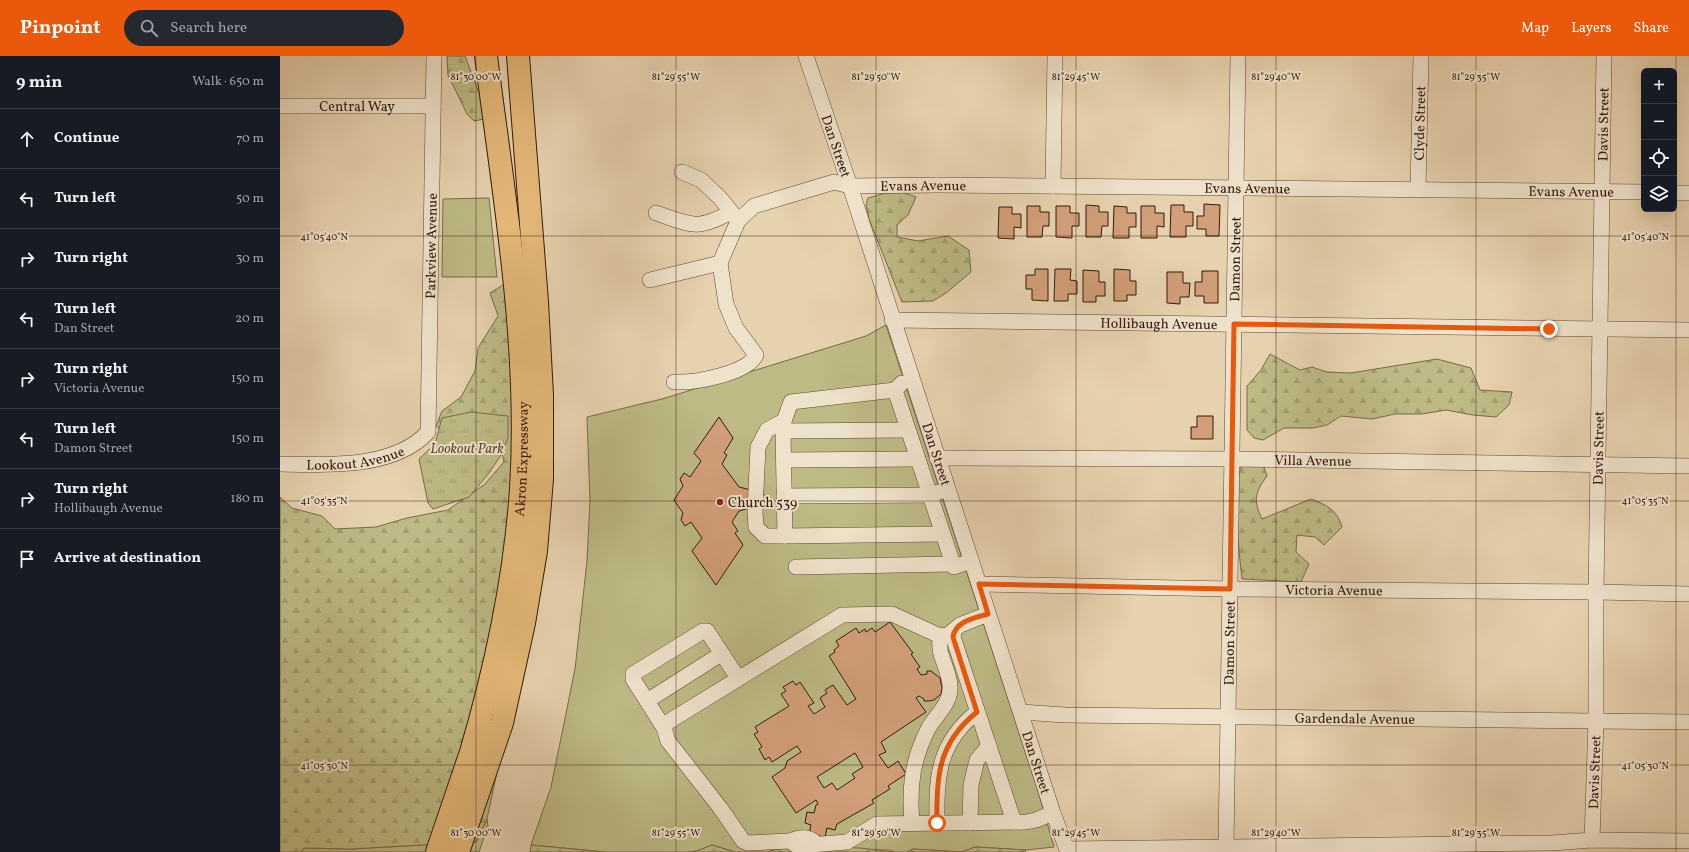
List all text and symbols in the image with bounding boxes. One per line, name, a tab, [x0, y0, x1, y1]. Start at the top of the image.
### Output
search box	[124, 10, 404, 46]
text: Pinpoint	[20, 15, 100, 41]
icon: search	[138, 17, 160, 39]
text: Search here	[170, 18, 247, 39]
text: Map	[1521, 19, 1549, 38]
text: Layers	[1571, 19, 1611, 38]
text: Share	[1633, 19, 1669, 38]
map controls	[1641, 68, 1677, 212]
button: +	[1641, 68, 1677, 104]
text: 81°30'00"W	[450, 70, 502, 84]
text: 81°29'55"W	[652, 70, 700, 84]
text: 81°29'50"W	[851, 70, 901, 84]
text: 81°29'45"W	[1052, 70, 1100, 84]
text: 81°29'40"W	[1251, 70, 1301, 84]
text: 81°29'35"W	[1452, 70, 1500, 84]
text: 9 min	[16, 71, 62, 94]
text: Walk · 650 m	[192, 73, 264, 91]
street label: Clyde Street	[1411, 85, 1431, 161]
street label: Davis Street	[1594, 87, 1615, 161]
street label: Central Way	[319, 98, 395, 117]
button: −	[1641, 104, 1677, 140]
street label: Dan Street	[816, 113, 854, 180]
icon: ahead	[16, 128, 38, 150]
text: Continue	[54, 128, 119, 149]
text: 70 m	[236, 130, 264, 148]
button: locate	[1641, 140, 1677, 176]
button: layers	[1641, 176, 1677, 212]
street label: Evans Avenue	[880, 177, 967, 197]
street label: Evans Avenue	[1204, 180, 1291, 199]
street label: Evans Avenue	[1528, 183, 1615, 203]
icon: left	[16, 188, 38, 210]
text: Turn left	[54, 188, 116, 209]
text: 50 m	[236, 190, 264, 208]
street label: Parkview Avenue	[422, 193, 443, 299]
street label: Damon Street	[1226, 216, 1247, 302]
text: 41°05'40"N	[300, 230, 348, 244]
text: 41°05'40"N	[1621, 230, 1669, 244]
icon: right	[16, 248, 38, 270]
text: Turn right	[54, 248, 128, 269]
text: 30 m	[236, 250, 264, 268]
text: Turn left	[54, 299, 116, 320]
icon: left	[16, 308, 38, 330]
text: 20 m	[235, 310, 264, 328]
street label: Hollibaugh Avenue	[1100, 315, 1218, 335]
text: Dan Street	[54, 320, 114, 338]
route end	[1540, 320, 1558, 338]
text: Turn right	[54, 359, 128, 380]
icon: right	[16, 368, 38, 390]
text: 150 m	[231, 370, 264, 388]
text: Victoria Avenue	[54, 380, 144, 398]
street label: Akron Expressway	[511, 401, 534, 517]
street label: Davis Street	[1590, 411, 1610, 485]
text: Turn left	[54, 419, 116, 440]
street label: Dan Street	[916, 421, 954, 488]
icon: left	[16, 428, 38, 450]
text: 150 m	[231, 430, 264, 448]
text: Damon Street	[54, 440, 133, 458]
park label: Lookout Park	[430, 440, 504, 459]
street label: Lookout Avenue	[306, 442, 408, 476]
street label: Villa Avenue	[1274, 452, 1352, 472]
text: Turn right	[54, 479, 128, 500]
icon: right	[16, 488, 38, 510]
text: 180 m	[230, 490, 264, 508]
text: 41°05'35"N	[301, 494, 348, 508]
place label: Church 539	[728, 494, 797, 513]
text: 41°05'35"N	[1622, 494, 1669, 508]
marker: Church 539	[715, 497, 725, 507]
text: Hollibaugh Avenue	[54, 500, 163, 518]
icon: arrive	[16, 548, 38, 570]
text: Arrive at destination	[54, 548, 201, 569]
street label: Victoria Avenue	[1285, 581, 1383, 601]
street label: Damon Street	[1220, 600, 1241, 686]
street label: Gardendale Avenue	[1295, 710, 1416, 730]
street label: Dan Street	[1016, 729, 1054, 797]
street label: Davis Street	[1585, 735, 1607, 809]
text: 41°05'30"N	[300, 759, 348, 773]
text: 41°05'30"N	[1621, 759, 1669, 773]
route start	[928, 814, 946, 832]
text: 81°30'00"W	[450, 826, 502, 840]
text: 81°29'55"W	[652, 826, 700, 840]
text: 81°29'50"W	[851, 826, 901, 840]
text: 81°29'45"W	[1052, 826, 1100, 840]
text: 81°29'40"W	[1251, 826, 1301, 840]
text: 81°29'35"W	[1452, 826, 1500, 840]

